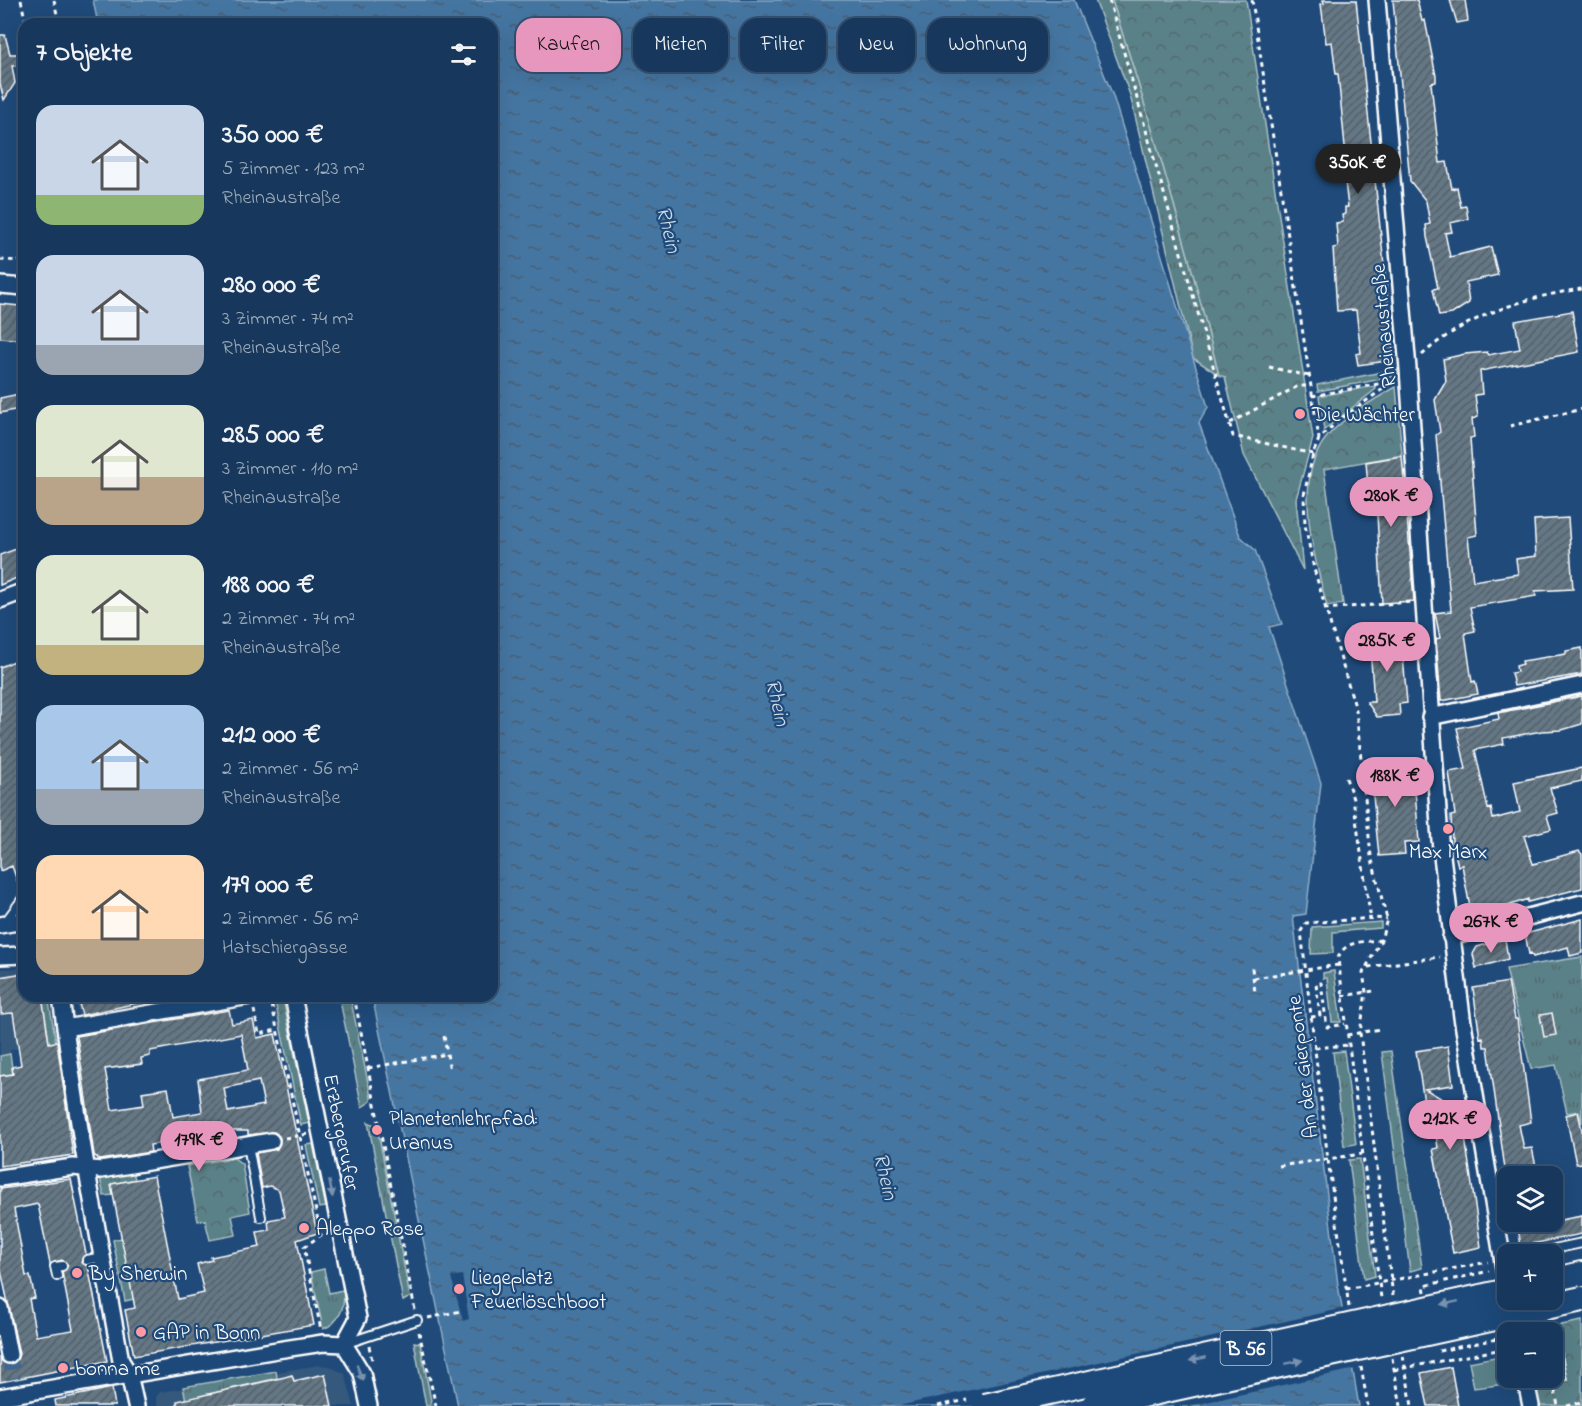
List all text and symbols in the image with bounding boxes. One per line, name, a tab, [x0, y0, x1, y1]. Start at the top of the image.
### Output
chip: Kaufen	[516, 18, 621, 72]
chip: Mieten	[633, 18, 728, 72]
chip: Filter	[740, 18, 826, 72]
chip: Neu	[838, 18, 915, 72]
chip: Wohnung	[927, 18, 1048, 72]
text: 7 Objekte	[36, 35, 132, 73]
icon: filters	[447, 38, 480, 71]
text: 350 000 €	[222, 117, 324, 155]
icon: home	[84, 129, 156, 201]
pin: 350K €	[1309, 144, 1407, 195]
text: 350K €	[1330, 149, 1386, 178]
text: 5 Zimmer · 123 m²	[222, 155, 365, 184]
text: Rheinaustraße	[222, 184, 340, 213]
water label: Rhein	[646, 203, 689, 258]
street label: Rheinaustraße	[1365, 262, 1405, 389]
text: 280 000 €	[222, 267, 321, 305]
icon: home	[84, 279, 156, 351]
text: 3 Zimmer · 74 m²	[222, 305, 354, 334]
text: Rheinaustraße	[222, 334, 340, 363]
place label: Die Wächter	[1311, 401, 1416, 431]
marker: Die Wächter	[1293, 407, 1307, 421]
text: 285 000 €	[222, 417, 324, 455]
icon: home	[84, 429, 156, 501]
text: 3 Zimmer · 110 m²	[222, 455, 359, 484]
pin: 280K €	[1342, 477, 1440, 528]
text: 280K €	[1364, 482, 1418, 511]
text: Rheinaustraße	[222, 484, 340, 513]
text: 188 000 €	[222, 567, 315, 605]
icon: home	[84, 579, 156, 651]
text: 2 Zimmer · 74 m²	[222, 605, 355, 634]
pin: 285K €	[1338, 622, 1436, 673]
text: 285K €	[1358, 627, 1416, 656]
text: Rheinaustraße	[222, 634, 340, 663]
water label: Rhein	[755, 676, 797, 730]
text: 212 000 €	[222, 717, 321, 755]
icon: home	[84, 729, 156, 801]
text: 2 Zimmer · 56 m²	[222, 755, 359, 784]
pin: 188K €	[1346, 757, 1444, 808]
text: 188K €	[1370, 762, 1420, 791]
text: Rheinaustraße	[222, 784, 340, 813]
marker: Max Marx	[1441, 822, 1455, 836]
place label: Max Marx	[1409, 838, 1487, 868]
text: 179 000 €	[222, 867, 314, 905]
icon: home	[84, 879, 156, 951]
pin: 267K €	[1442, 903, 1540, 954]
text: 2 Zimmer · 56 m²	[222, 905, 359, 934]
text: 267K €	[1463, 908, 1519, 937]
text: Hatschiergasse	[222, 934, 348, 963]
street label: An der Gierponte	[1280, 993, 1328, 1140]
street label: Erzbergerufer	[312, 1072, 366, 1194]
pin: 212K €	[1401, 1100, 1499, 1151]
place label: Planetenlehrpfad: Uranus	[389, 1105, 537, 1159]
text: 212K €	[1423, 1105, 1477, 1134]
pin: 179K €	[150, 1121, 248, 1172]
marker: Planetenlehrpfad: Uranus	[370, 1123, 384, 1137]
text: 179K €	[174, 1126, 224, 1155]
water label: Rhein	[863, 1150, 905, 1204]
map controls	[1497, 1166, 1563, 1388]
button: layers	[1497, 1166, 1563, 1232]
one-way arrow	[327, 1180, 336, 1199]
place label: Aleppo Rose	[316, 1215, 424, 1245]
marker: Aleppo Rose	[297, 1221, 311, 1235]
button: +	[1497, 1244, 1563, 1310]
place label: By Sherwin	[88, 1260, 187, 1292]
place label: Liegeplatz Feuerlöschboot	[470, 1264, 606, 1318]
marker: By Sherwin	[70, 1266, 84, 1280]
marker: Liegeplatz Feuerlöschboot	[452, 1282, 466, 1296]
one-way arrow	[1441, 1299, 1460, 1309]
place label: GAP in Bonn	[153, 1319, 260, 1349]
button: −	[1497, 1322, 1563, 1388]
marker: GAP in Bonn	[134, 1325, 148, 1339]
road number: B 56	[1220, 1331, 1272, 1365]
place label: bonna me	[75, 1355, 161, 1385]
one-way arrow	[1189, 1355, 1208, 1364]
one-way arrow	[1285, 1357, 1304, 1366]
marker: bonna me	[56, 1361, 70, 1375]
one-way arrow	[355, 1365, 365, 1383]

